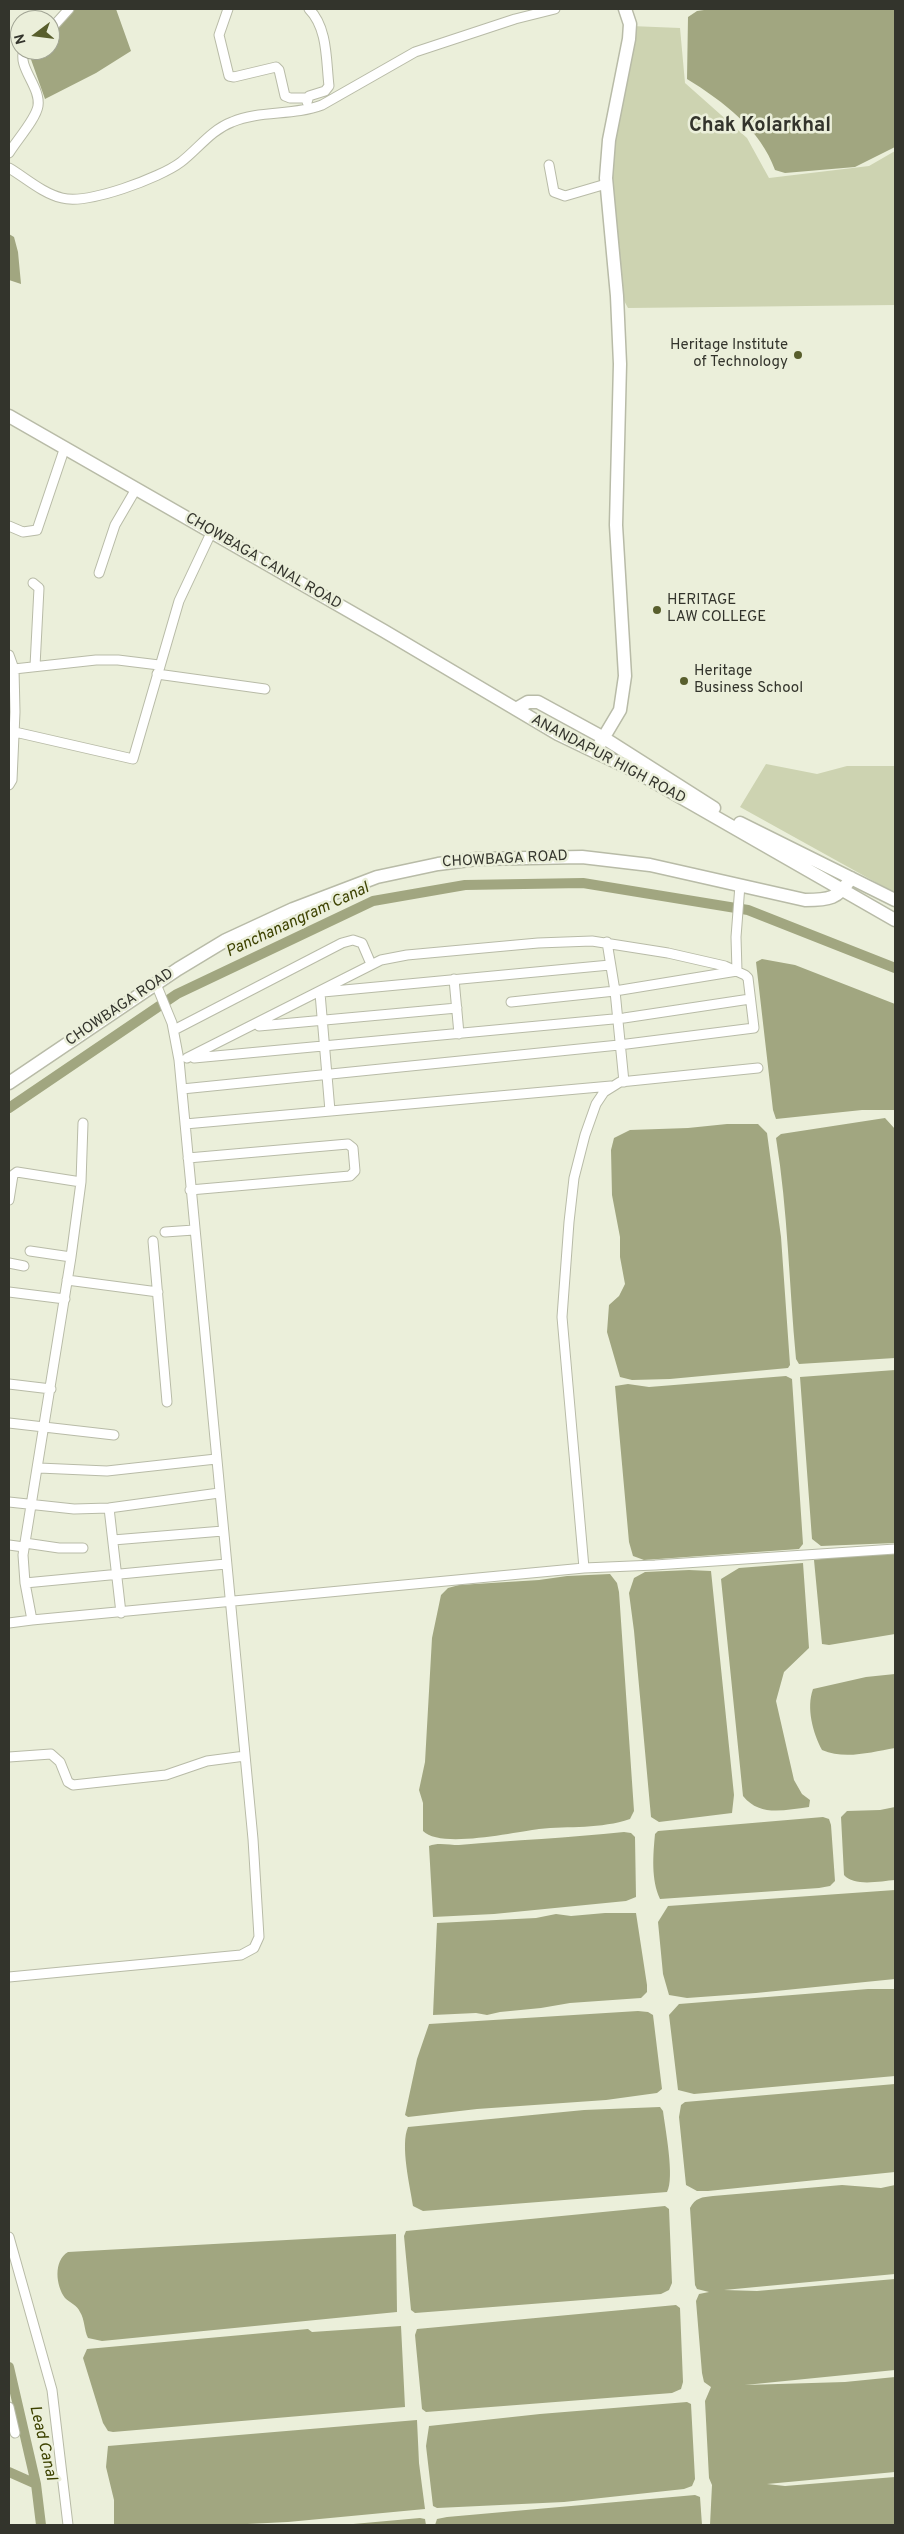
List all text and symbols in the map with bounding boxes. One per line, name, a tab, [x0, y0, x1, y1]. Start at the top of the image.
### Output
north arrow	[10, 10, 60, 60]
text: N	[11, 32, 31, 46]
district label: Chak Kolarkhal	[689, 115, 831, 139]
place label: Heritage Institute of Technology	[670, 337, 788, 372]
marker: Heritage Institute of Technology	[792, 349, 804, 361]
street label: CHOWBAGA CANAL ROAD	[182, 510, 344, 614]
place label: HERITAGE LAW COLLEGE	[667, 592, 766, 627]
marker: HERITAGE LAW COLLEGE	[651, 604, 663, 616]
place label: Heritage Business School	[694, 663, 803, 698]
marker: Heritage Business School	[678, 675, 690, 687]
street label: ANANDAPUR HIGH ROAD	[528, 712, 688, 808]
street label: CHOWBAGA ROAD	[442, 848, 568, 872]
water label: Panchanangram Canal	[223, 879, 373, 963]
street label: CHOWBAGA ROAD	[63, 965, 177, 1051]
water label: Lead Canal	[24, 2404, 60, 2482]

